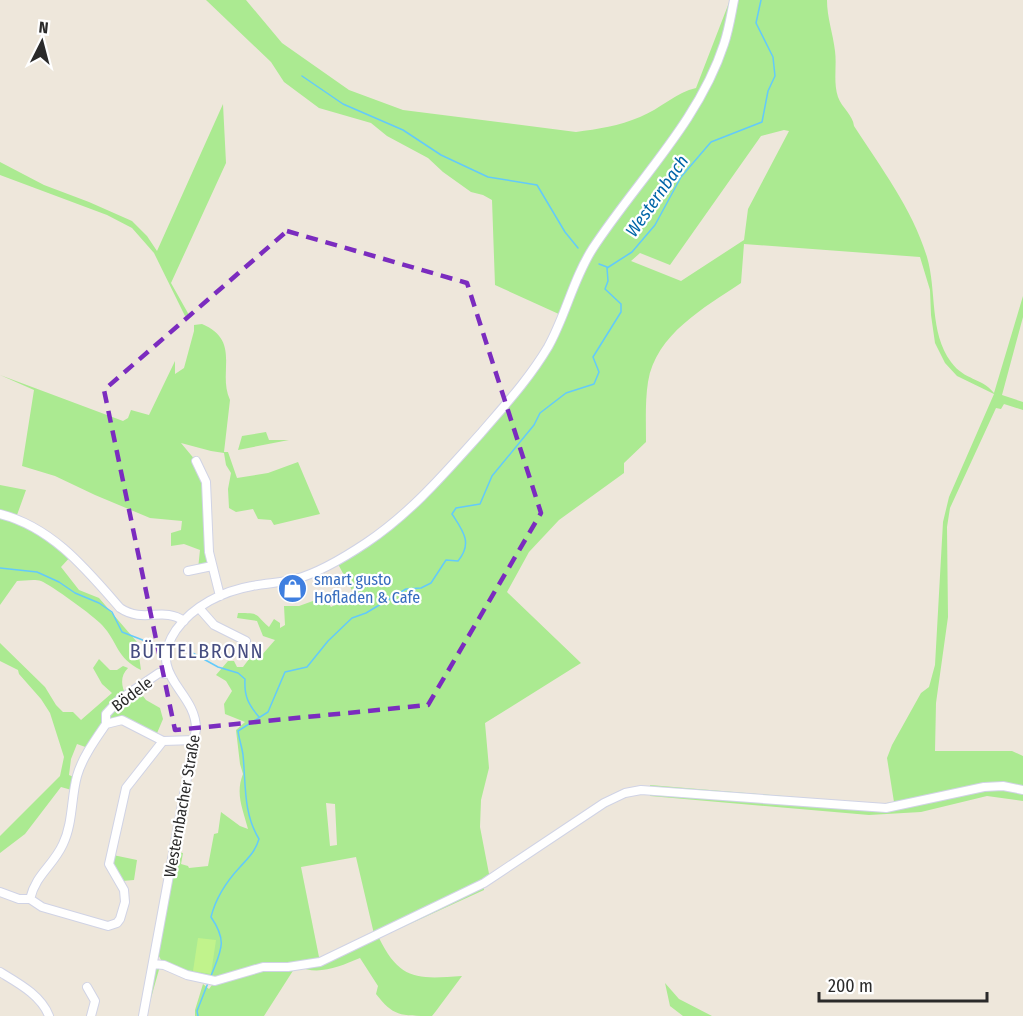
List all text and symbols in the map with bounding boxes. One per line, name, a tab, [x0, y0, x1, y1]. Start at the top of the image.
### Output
north arrow	[12, 12, 72, 72]
text: N	[38, 18, 49, 38]
water label: Westernbach	[621, 151, 693, 241]
place label: smart gusto Hofladen & Cafe	[314, 570, 420, 607]
shop icon: smart gusto Hofladen & Cafe	[277, 572, 309, 604]
district label: BÜTTELBRONN	[130, 639, 264, 663]
street label: Bödele	[108, 673, 156, 715]
street label: Westernbacher Straße	[160, 733, 204, 879]
scale bar	[819, 965, 987, 1003]
text: 200 m	[828, 975, 873, 997]

